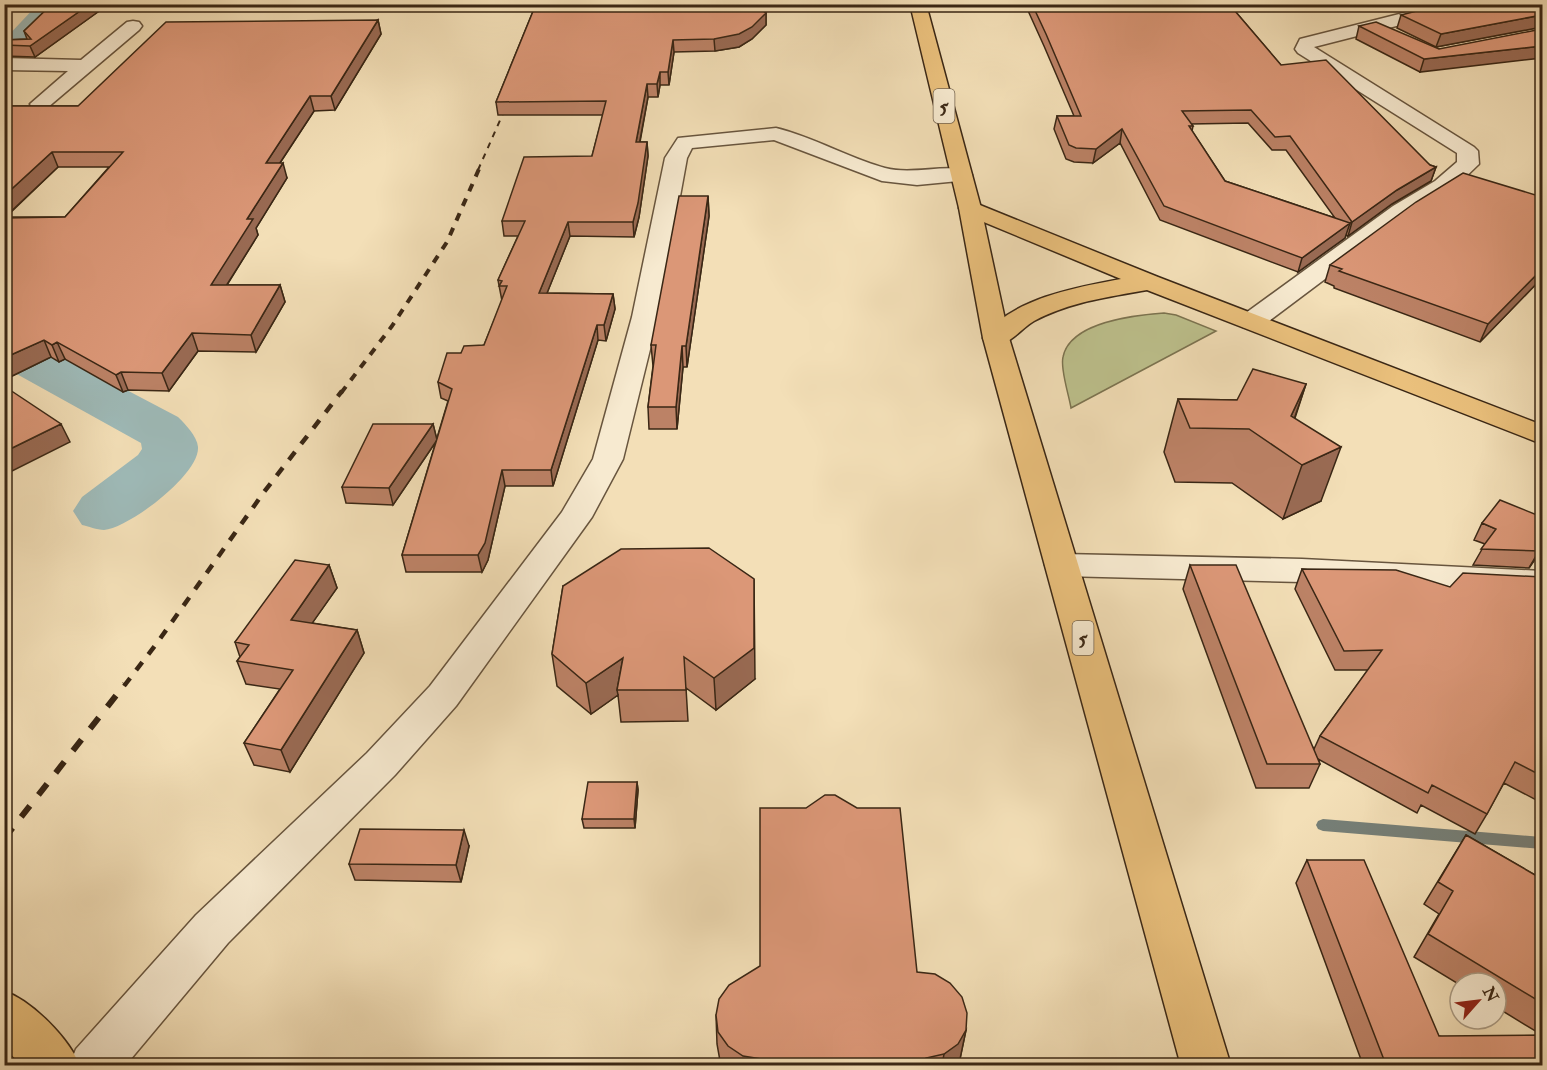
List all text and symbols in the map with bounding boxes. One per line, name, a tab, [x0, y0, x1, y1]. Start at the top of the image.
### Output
road number: 5	[934, 89, 954, 123]
road number: 5	[1072, 621, 1094, 655]
north arrow	[1448, 971, 1508, 1031]
text: N	[1478, 983, 1503, 1006]

